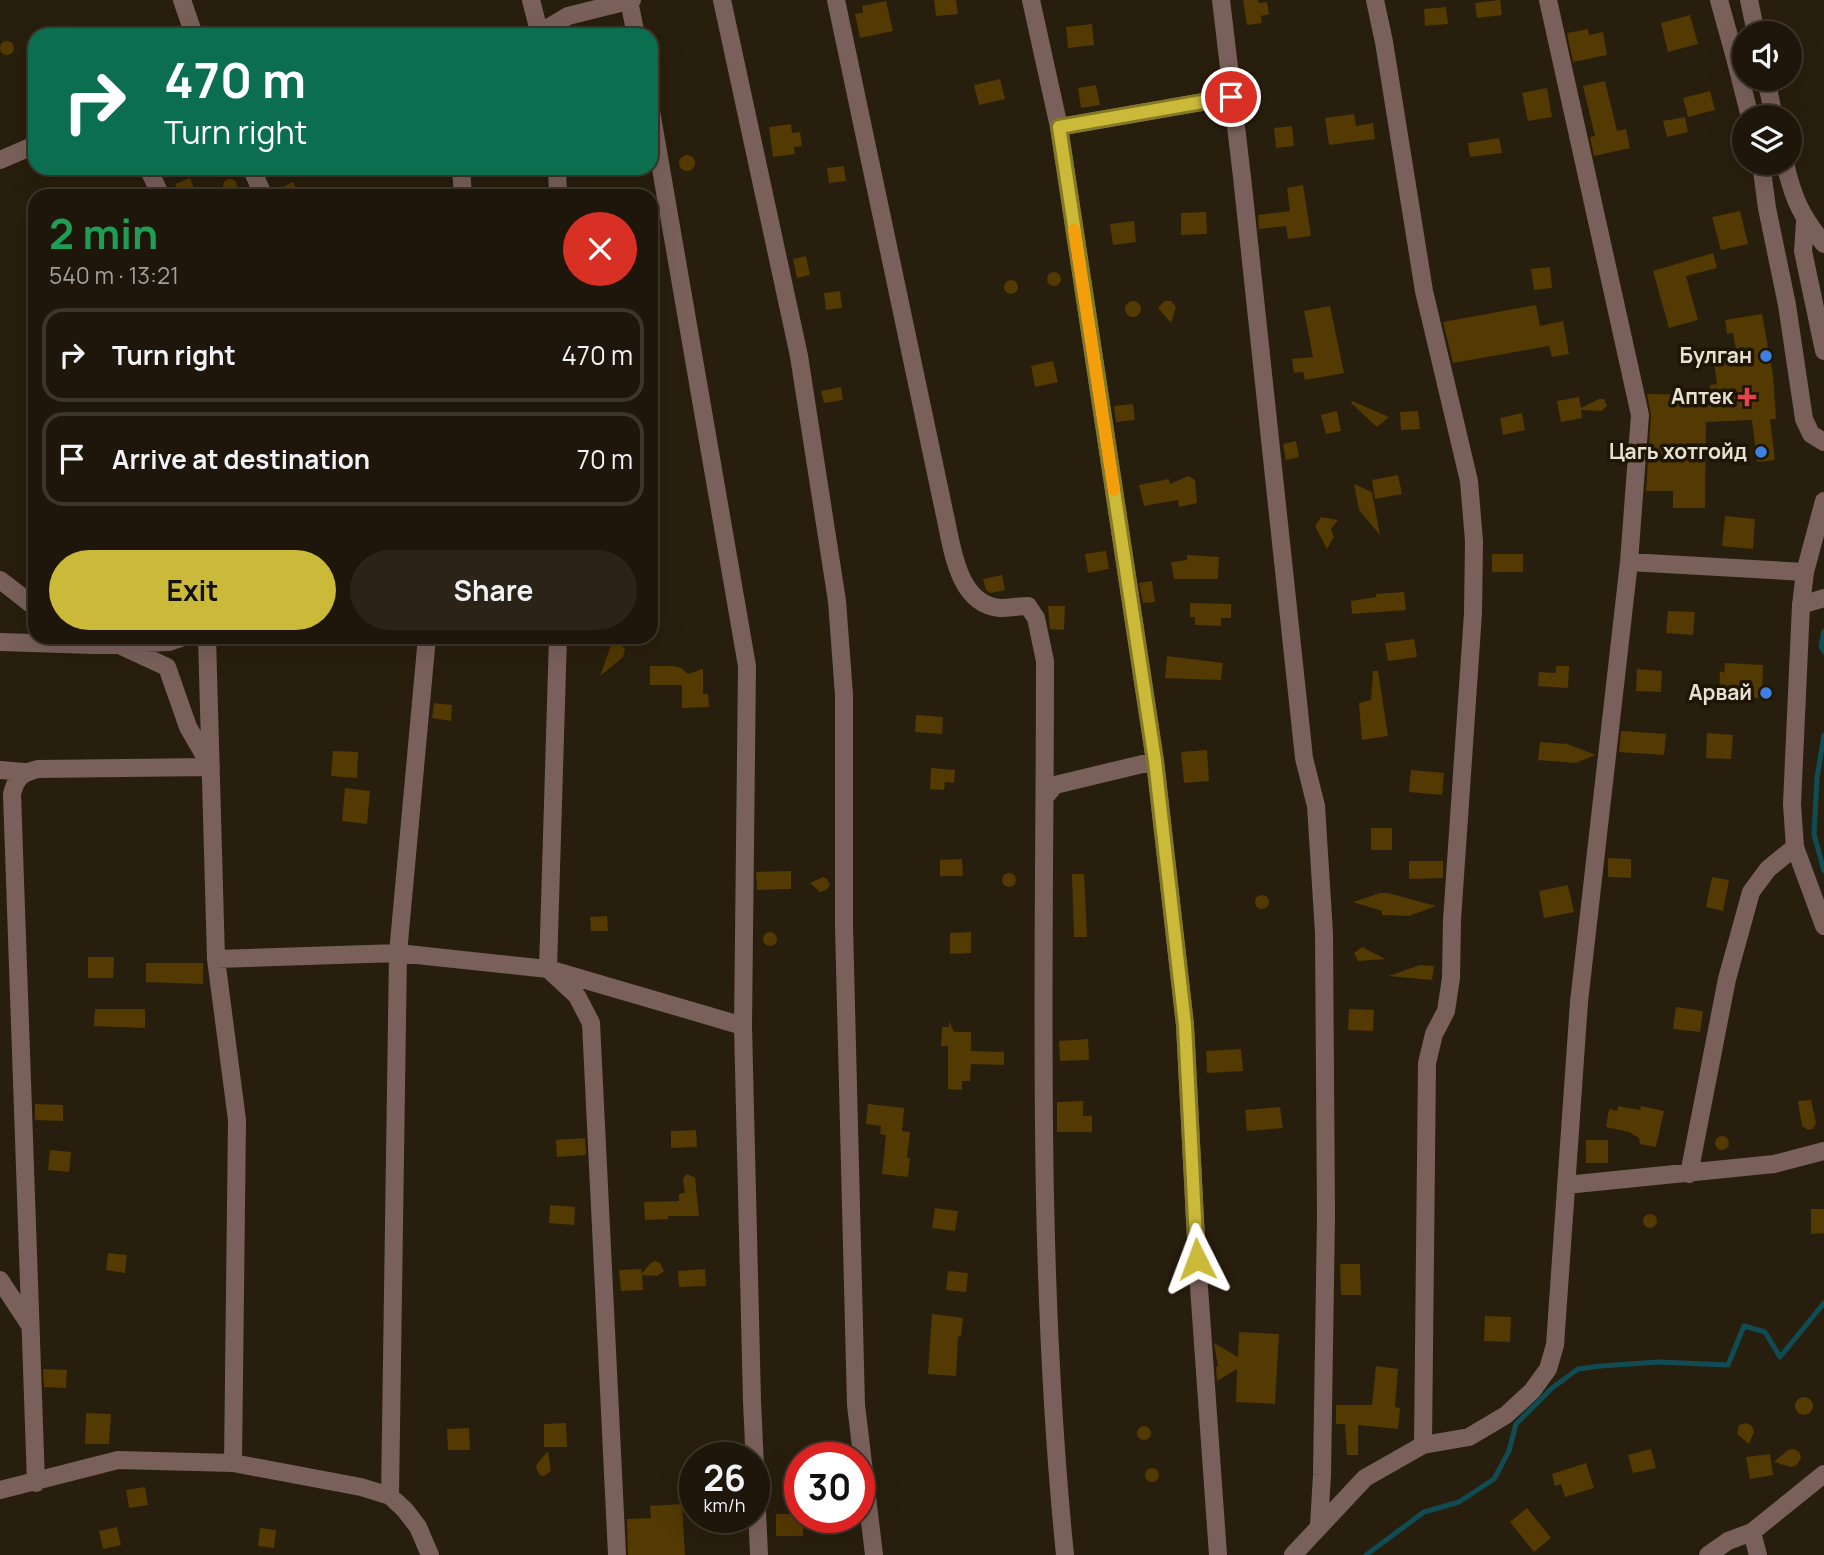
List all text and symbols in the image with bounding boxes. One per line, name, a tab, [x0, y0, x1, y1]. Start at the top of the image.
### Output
map controls	[1732, 21, 1802, 175]
button: sound	[1732, 21, 1802, 91]
text: 470 m	[164, 46, 306, 113]
icon: right	[49, 56, 140, 147]
pin	[1201, 67, 1261, 127]
icon: arrive	[1212, 78, 1250, 116]
button: layers	[1732, 105, 1802, 175]
text: Turn right	[164, 110, 307, 154]
text: 2 min	[49, 204, 158, 262]
button: close	[563, 212, 637, 286]
text: 540 m · 13:21	[49, 259, 179, 291]
icon: right	[53, 336, 91, 374]
text: Turn right	[112, 337, 236, 373]
text: 470 m	[562, 337, 633, 373]
place label: Булган	[1680, 341, 1752, 369]
marker: Булган	[1758, 348, 1774, 364]
place label: Аптек	[1671, 382, 1734, 410]
marker: Аптек	[1739, 389, 1755, 405]
place label: Цагь хотгойд	[1609, 437, 1747, 465]
icon: arrive	[53, 440, 91, 478]
text: Arrive at destination	[112, 441, 370, 477]
text: 70 m	[577, 441, 633, 477]
marker: Цагь хотгойд	[1753, 444, 1769, 460]
button: Exit	[49, 550, 336, 630]
button: Share	[350, 550, 637, 630]
place label: Арвай	[1688, 678, 1752, 706]
marker: Арвай	[1758, 685, 1774, 701]
position arrow	[1160, 1222, 1234, 1296]
speed limit sign: 30	[784, 1442, 875, 1533]
text: 26	[703, 1454, 746, 1502]
text: km/h	[704, 1493, 745, 1517]

